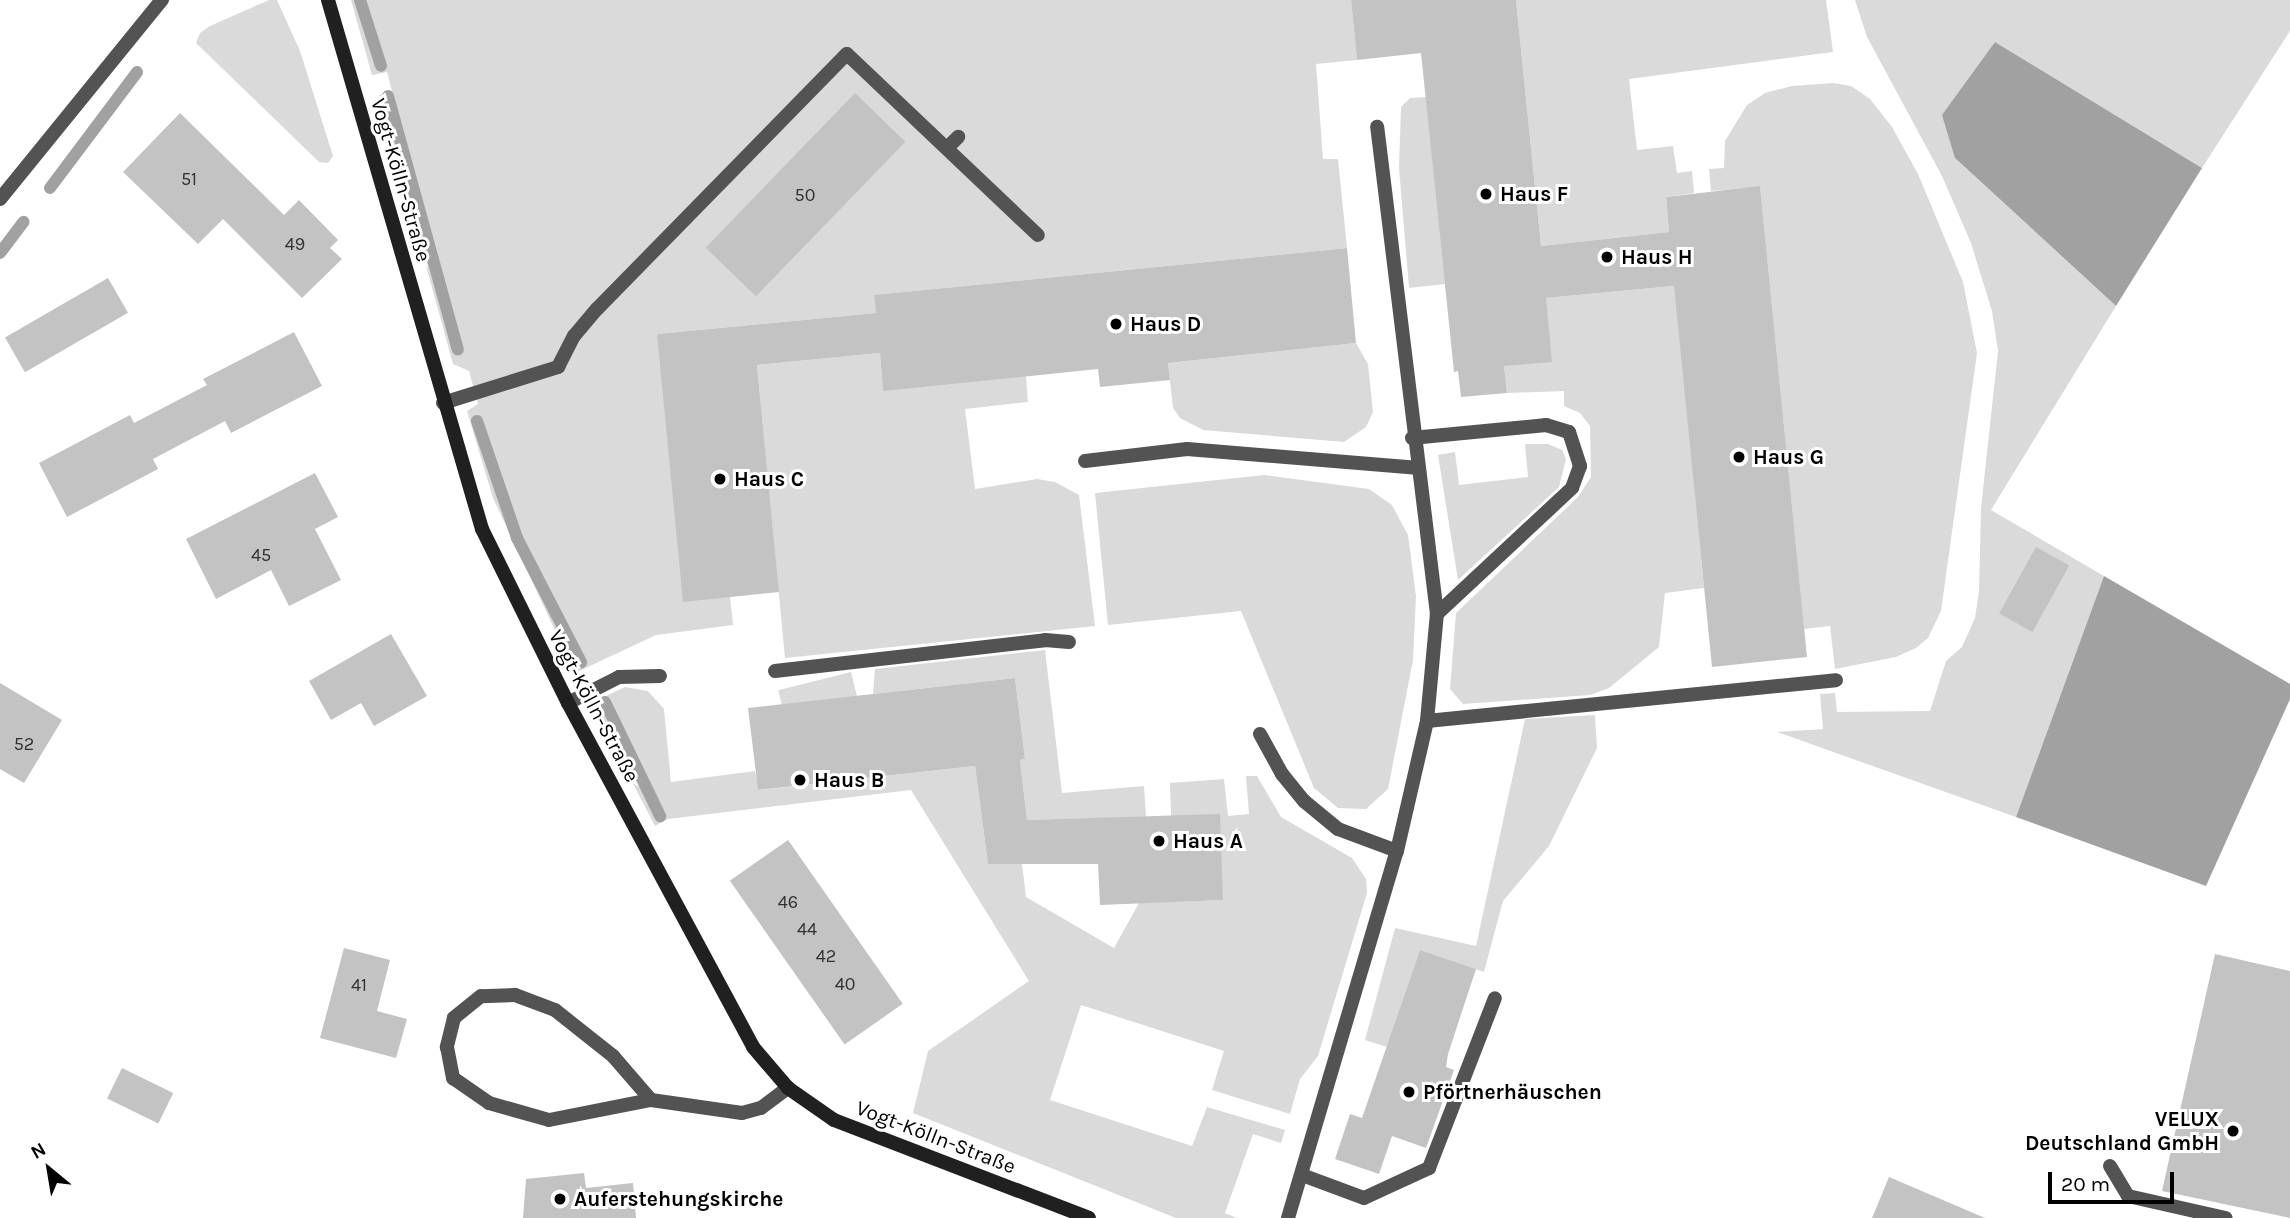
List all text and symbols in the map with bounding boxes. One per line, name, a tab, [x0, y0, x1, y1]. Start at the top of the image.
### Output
street label: Vogt-Kölln-Straße	[366, 95, 436, 265]
house number: 51	[181, 168, 197, 190]
place label: Haus F	[1500, 181, 1568, 207]
house number: 50	[795, 184, 815, 206]
marker: Haus F	[1478, 186, 1494, 202]
house number: 49	[285, 233, 305, 255]
place label: Haus H	[1621, 244, 1692, 270]
marker: Haus H	[1599, 249, 1615, 265]
place label: Haus D	[1130, 311, 1201, 337]
marker: Haus D	[1108, 316, 1124, 332]
place label: Haus G	[1753, 444, 1824, 470]
marker: Haus G	[1731, 449, 1747, 465]
place label: Haus C	[734, 466, 804, 492]
marker: Haus C	[712, 471, 728, 487]
house number: 45	[251, 544, 271, 566]
street label: Vogt-Kölln-Straße	[543, 625, 645, 787]
house number: 52	[14, 733, 34, 755]
place label: Haus B	[814, 767, 884, 793]
marker: Haus B	[792, 772, 808, 788]
place label: Haus A	[1173, 828, 1243, 854]
marker: Haus A	[1151, 833, 1167, 849]
house number: 46	[778, 891, 798, 913]
house number: 44	[797, 918, 817, 940]
house number: 42	[816, 945, 836, 967]
house number: 40	[835, 973, 855, 995]
house number: 41	[351, 974, 367, 996]
place label: Pförtnerhäuschen	[1423, 1079, 1602, 1105]
marker: Pförtnerhäuschen	[1401, 1084, 1417, 1100]
street label: Vogt-Kölln-Straße	[853, 1095, 1019, 1179]
place label: VELUX Deutschland GmbH	[2025, 1106, 2219, 1156]
marker: VELUX Deutschland GmbH	[2225, 1123, 2241, 1139]
north arrow	[14, 1134, 84, 1204]
text: N	[27, 1138, 50, 1164]
scale bar	[2052, 1158, 2178, 1202]
text: 20 m	[2061, 1172, 2110, 1196]
place label: Auferstehungskirche	[574, 1186, 783, 1212]
marker: Auferstehungskirche	[552, 1191, 568, 1207]

